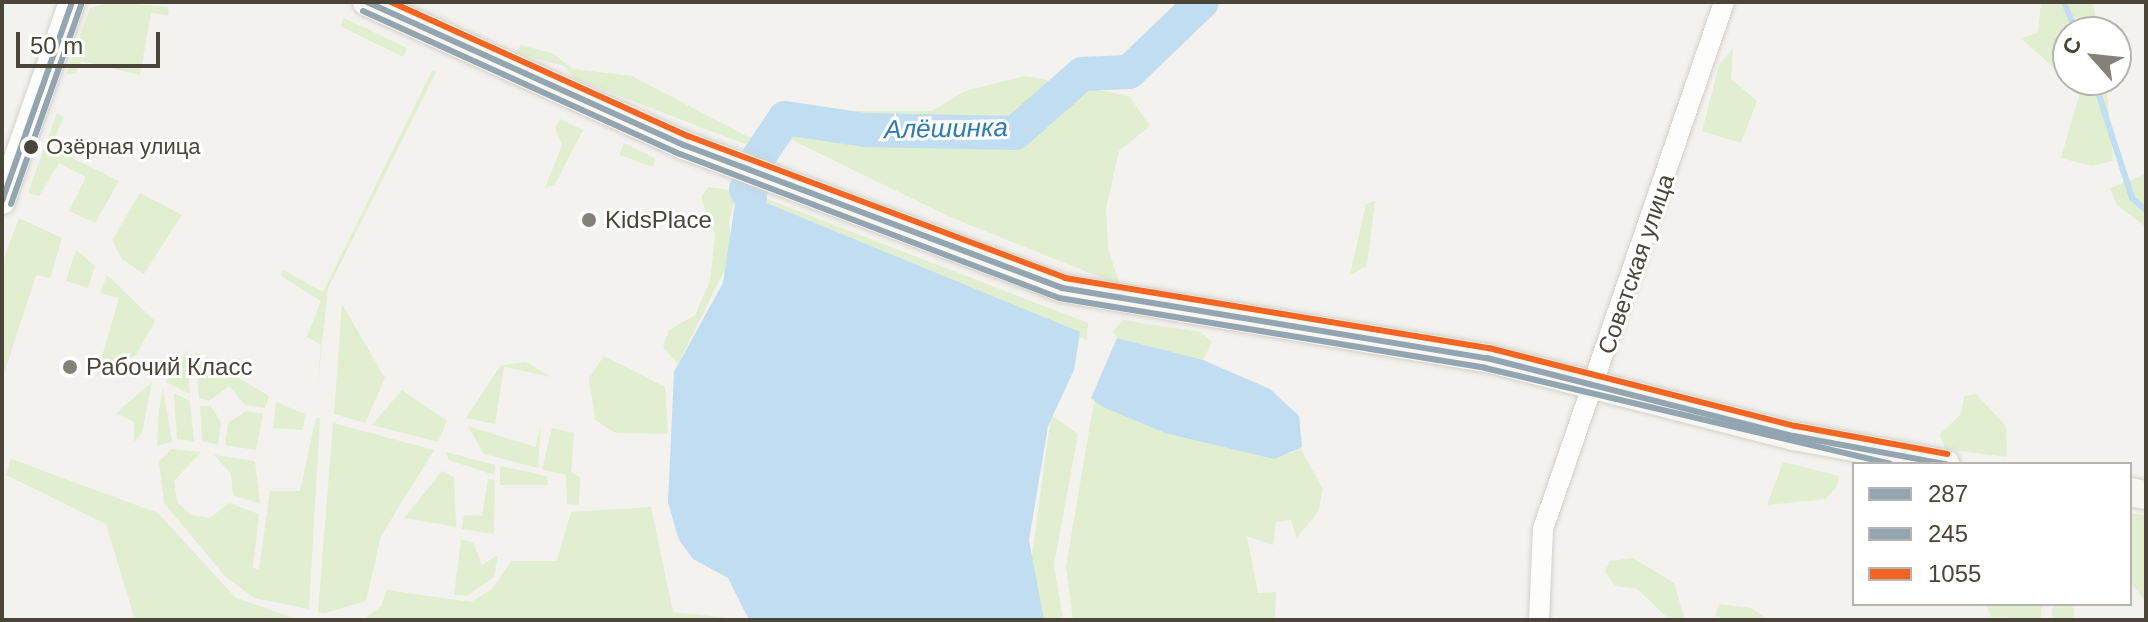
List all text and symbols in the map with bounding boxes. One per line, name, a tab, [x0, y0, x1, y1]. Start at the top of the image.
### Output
scale bar	[20, 16, 164, 66]
north arrow	[2052, 16, 2132, 96]
text: 50 m	[30, 32, 83, 59]
text: С	[2057, 33, 2087, 59]
water label: Алёшинка	[884, 112, 1008, 146]
place label: Озёрная улица	[46, 134, 201, 160]
marker: Озёрная улица	[23, 139, 39, 155]
street label: Советская улица	[1592, 170, 1680, 358]
place label: KidsPlace	[605, 206, 712, 234]
marker: KidsPlace	[580, 211, 598, 229]
place label: Рабочий Класс	[86, 353, 252, 381]
marker: Рабочий Класс	[61, 358, 79, 376]
legend	[1852, 462, 2132, 606]
text: 287	[1928, 480, 1968, 507]
text: 245	[1928, 520, 1968, 547]
text: 1055	[1928, 560, 1981, 587]

